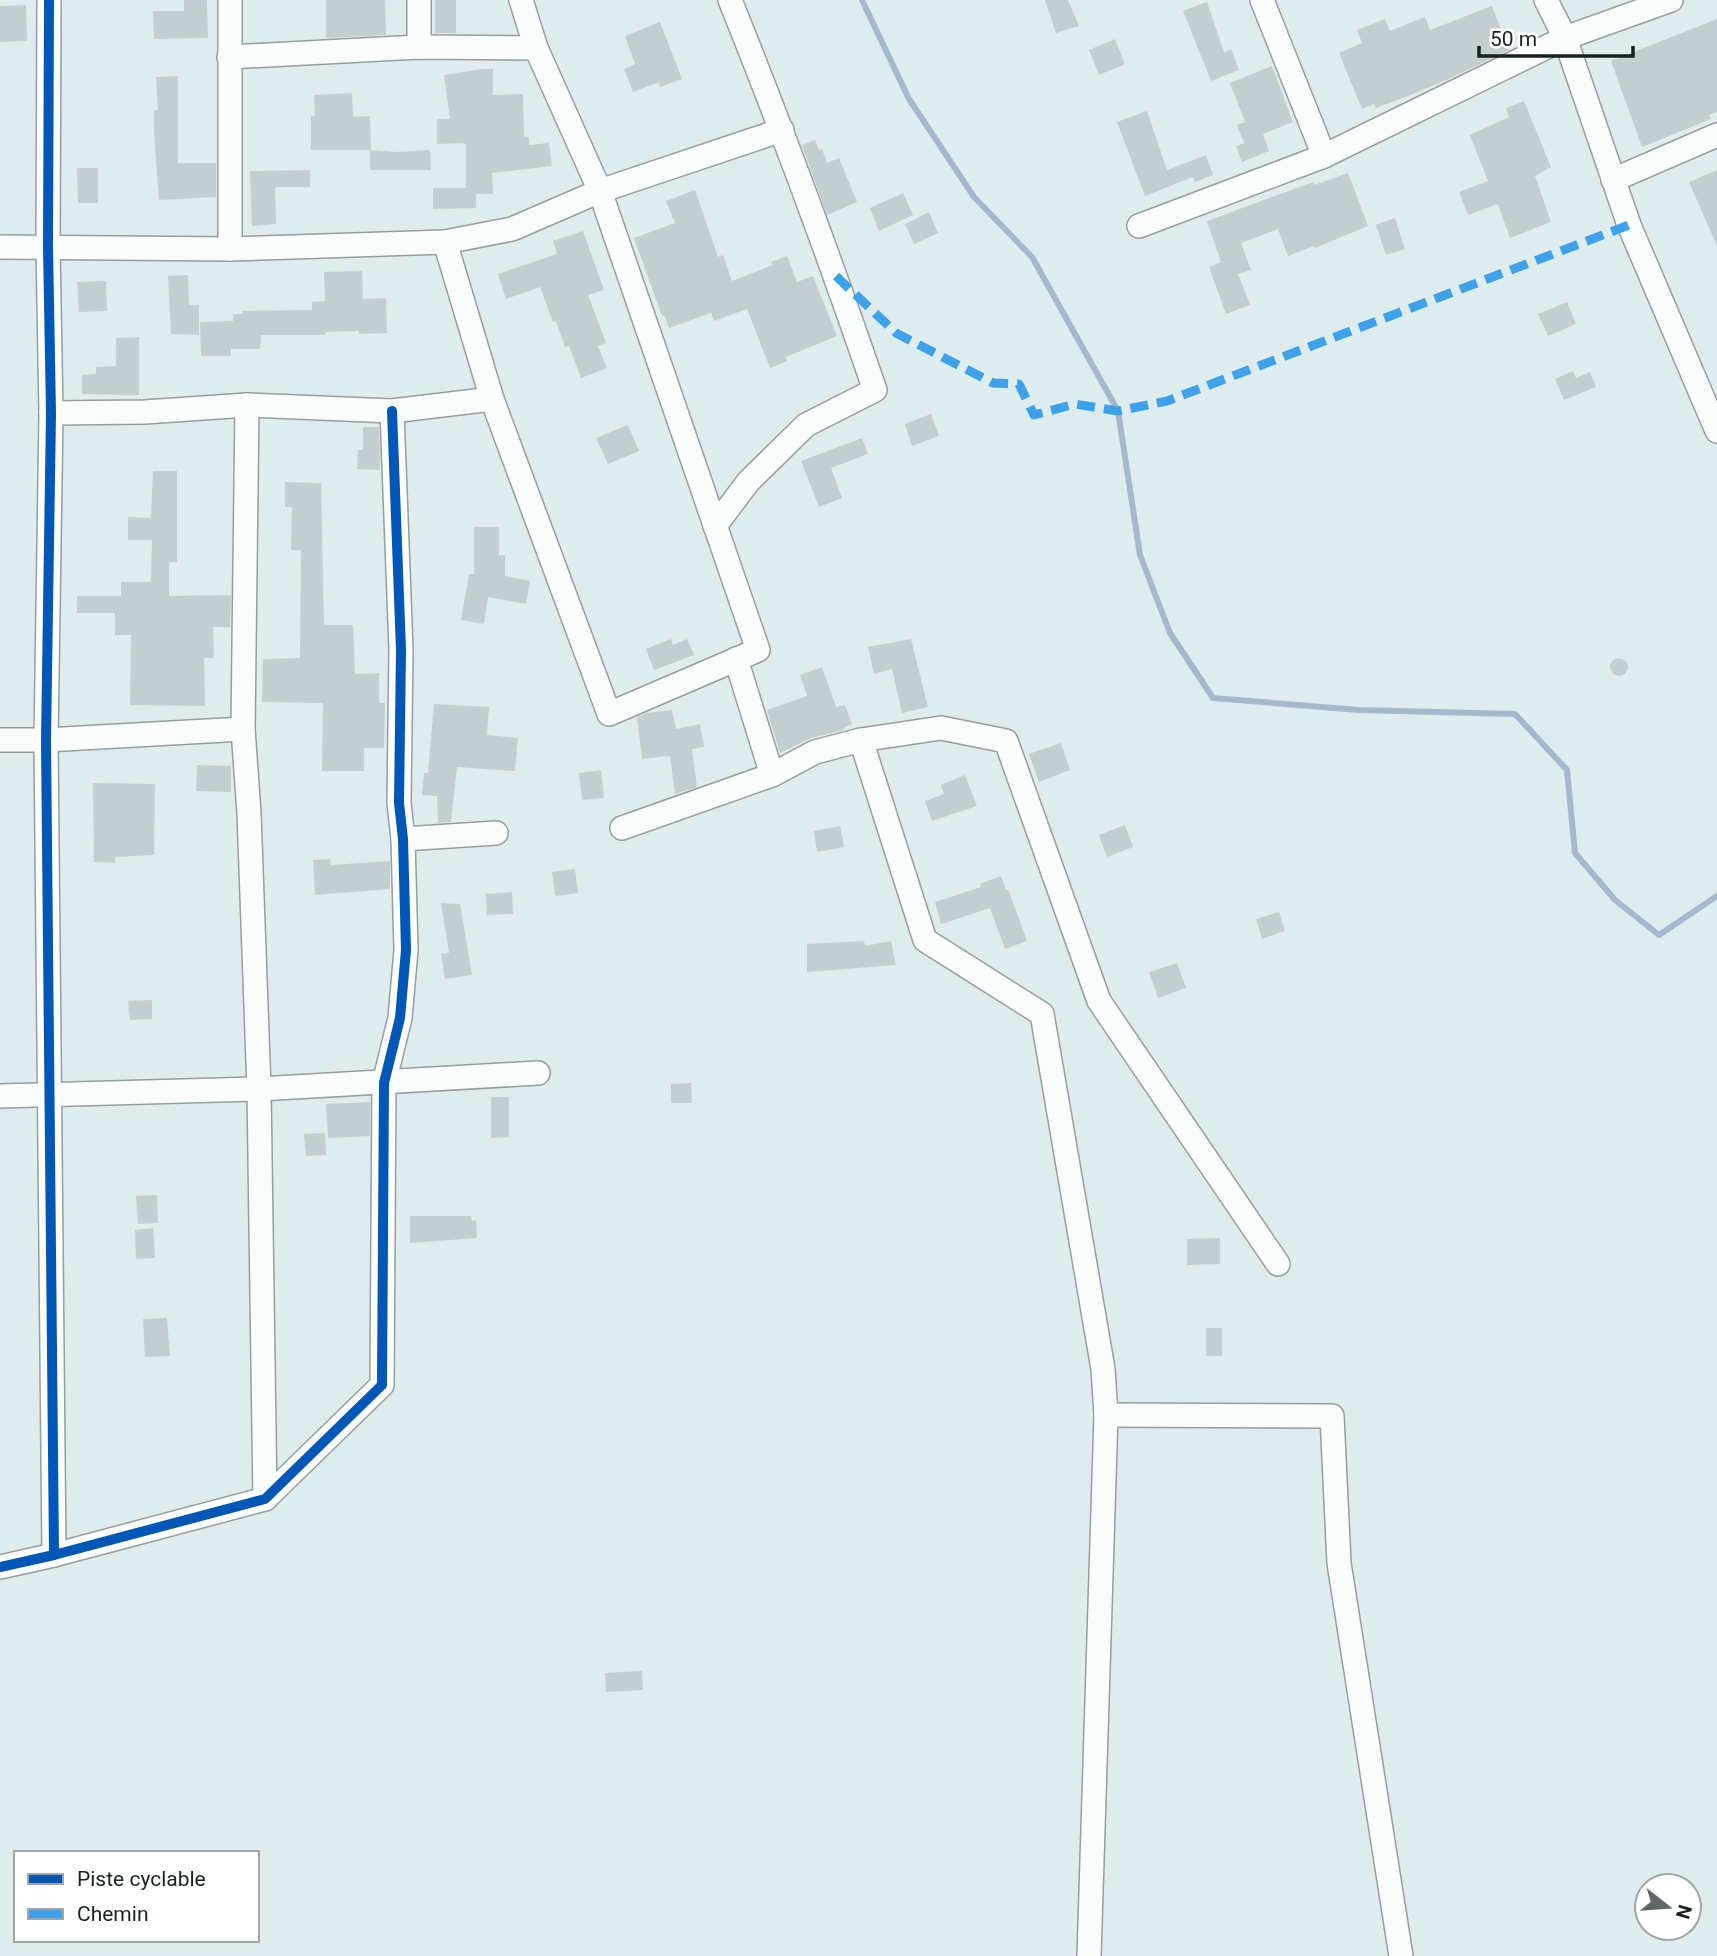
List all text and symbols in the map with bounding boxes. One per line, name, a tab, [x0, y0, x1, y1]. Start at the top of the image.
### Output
scale bar	[1479, 14, 1633, 58]
text: 50 m	[1490, 27, 1537, 51]
legend	[14, 1851, 259, 1942]
text: Piste cyclable	[77, 1867, 206, 1891]
north arrow	[1633, 1872, 1703, 1942]
text: Chemin	[77, 1902, 149, 1926]
text: N	[1671, 1902, 1697, 1922]

